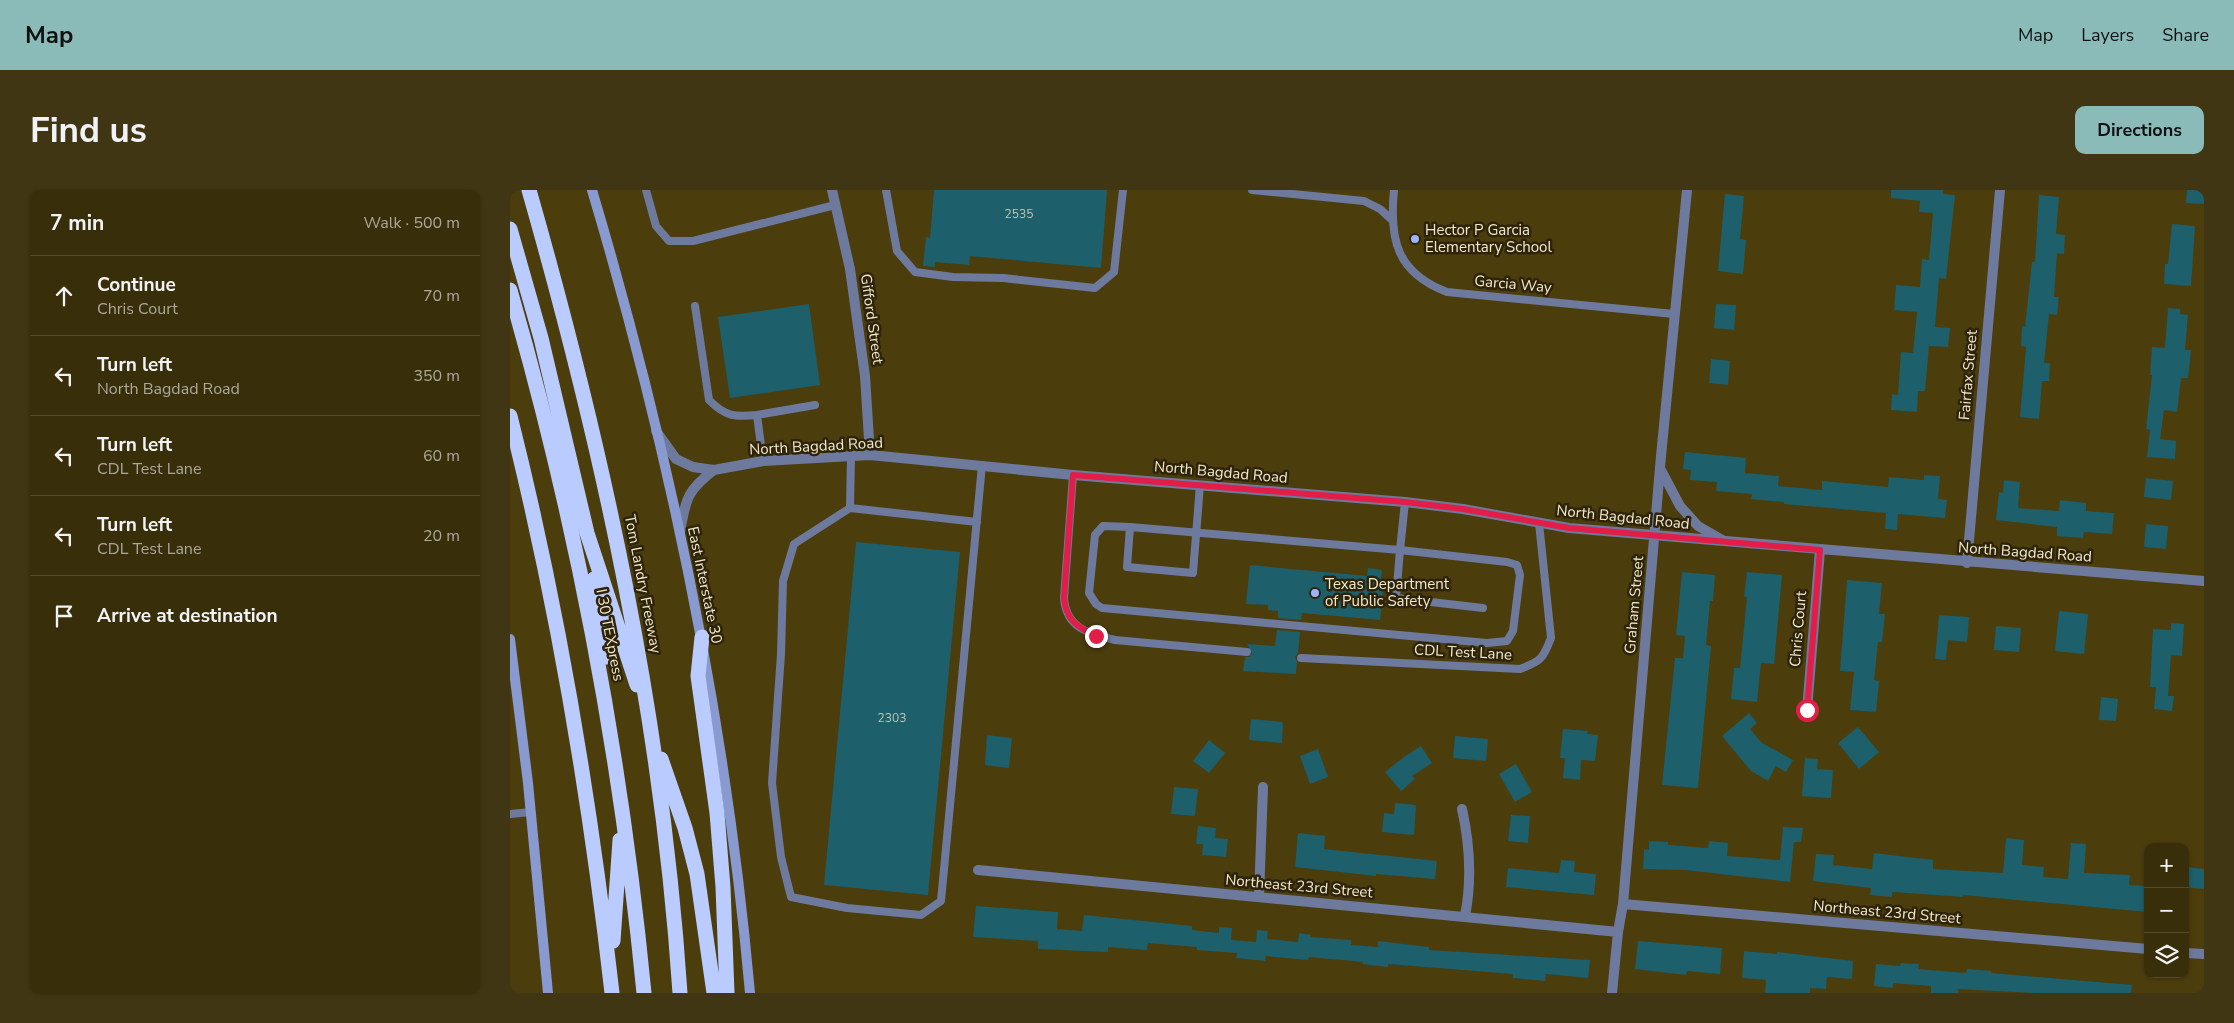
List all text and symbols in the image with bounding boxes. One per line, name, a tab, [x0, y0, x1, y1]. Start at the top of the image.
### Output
text: Map	[25, 19, 73, 51]
text: Map	[2018, 23, 2053, 47]
text: Layers	[2081, 23, 2134, 47]
text: Share	[2162, 23, 2209, 47]
button: Directions	[2075, 106, 2204, 154]
text: Find us	[30, 107, 147, 154]
house number: 2535	[1005, 206, 1033, 222]
text: 7 min	[50, 209, 104, 237]
text: Walk · 500 m	[364, 212, 460, 234]
place label: Hector P Garcia Elementary School	[1425, 220, 1552, 257]
marker: Hector P Garcia Elementary School	[1409, 233, 1421, 245]
street label: Garcia Way	[1473, 271, 1553, 297]
text: Continue	[97, 272, 176, 298]
street label: Gifford Street	[856, 273, 888, 366]
icon: ahead	[50, 282, 78, 310]
text: 70 m	[423, 285, 460, 307]
text: Chris Court	[97, 298, 178, 320]
street label: Fairfax Street	[1954, 328, 1982, 421]
text: Turn left	[97, 352, 172, 378]
icon: left	[50, 362, 78, 390]
text: 350 m	[413, 365, 460, 387]
text: North Bagdad Road	[97, 378, 240, 400]
text: Turn left	[97, 432, 172, 458]
street label: North Bagdad Road	[749, 433, 883, 459]
icon: left	[50, 442, 78, 470]
text: 60 m	[423, 445, 460, 467]
street label: North Bagdad Road	[1153, 456, 1289, 488]
text: CDL Test Lane	[97, 458, 201, 480]
street label: North Bagdad Road	[1555, 500, 1691, 534]
text: Turn left	[97, 512, 172, 538]
street label: Tom Landry Freeway	[620, 513, 666, 655]
icon: left	[50, 522, 78, 550]
text: 20 m	[423, 525, 460, 547]
street label: East Interstate 30	[683, 525, 727, 645]
street label: North Bagdad Road	[1958, 537, 2092, 567]
text: CDL Test Lane	[97, 538, 201, 560]
street label: Graham Street	[1620, 554, 1648, 655]
place label: Texas Department of Public Safety	[1325, 574, 1450, 611]
street label: I 30 TEXpress	[591, 587, 629, 683]
marker: Texas Department of Public Safety	[1309, 587, 1321, 599]
street label: Chris Court	[1785, 590, 1811, 668]
icon: arrive	[50, 602, 78, 630]
text: Arrive at destination	[97, 603, 278, 629]
route end	[1085, 625, 1108, 648]
street label: CDL Test Lane	[1414, 639, 1512, 665]
route start	[1796, 699, 1819, 722]
house number: 2303	[878, 710, 906, 726]
map controls	[2144, 843, 2189, 978]
button: +	[2144, 843, 2189, 888]
street label: Northeast 23rd Street	[1224, 870, 1374, 902]
button: −	[2144, 888, 2189, 933]
street label: Northeast 23rd Street	[1812, 896, 1962, 928]
button: layers	[2144, 933, 2189, 978]

